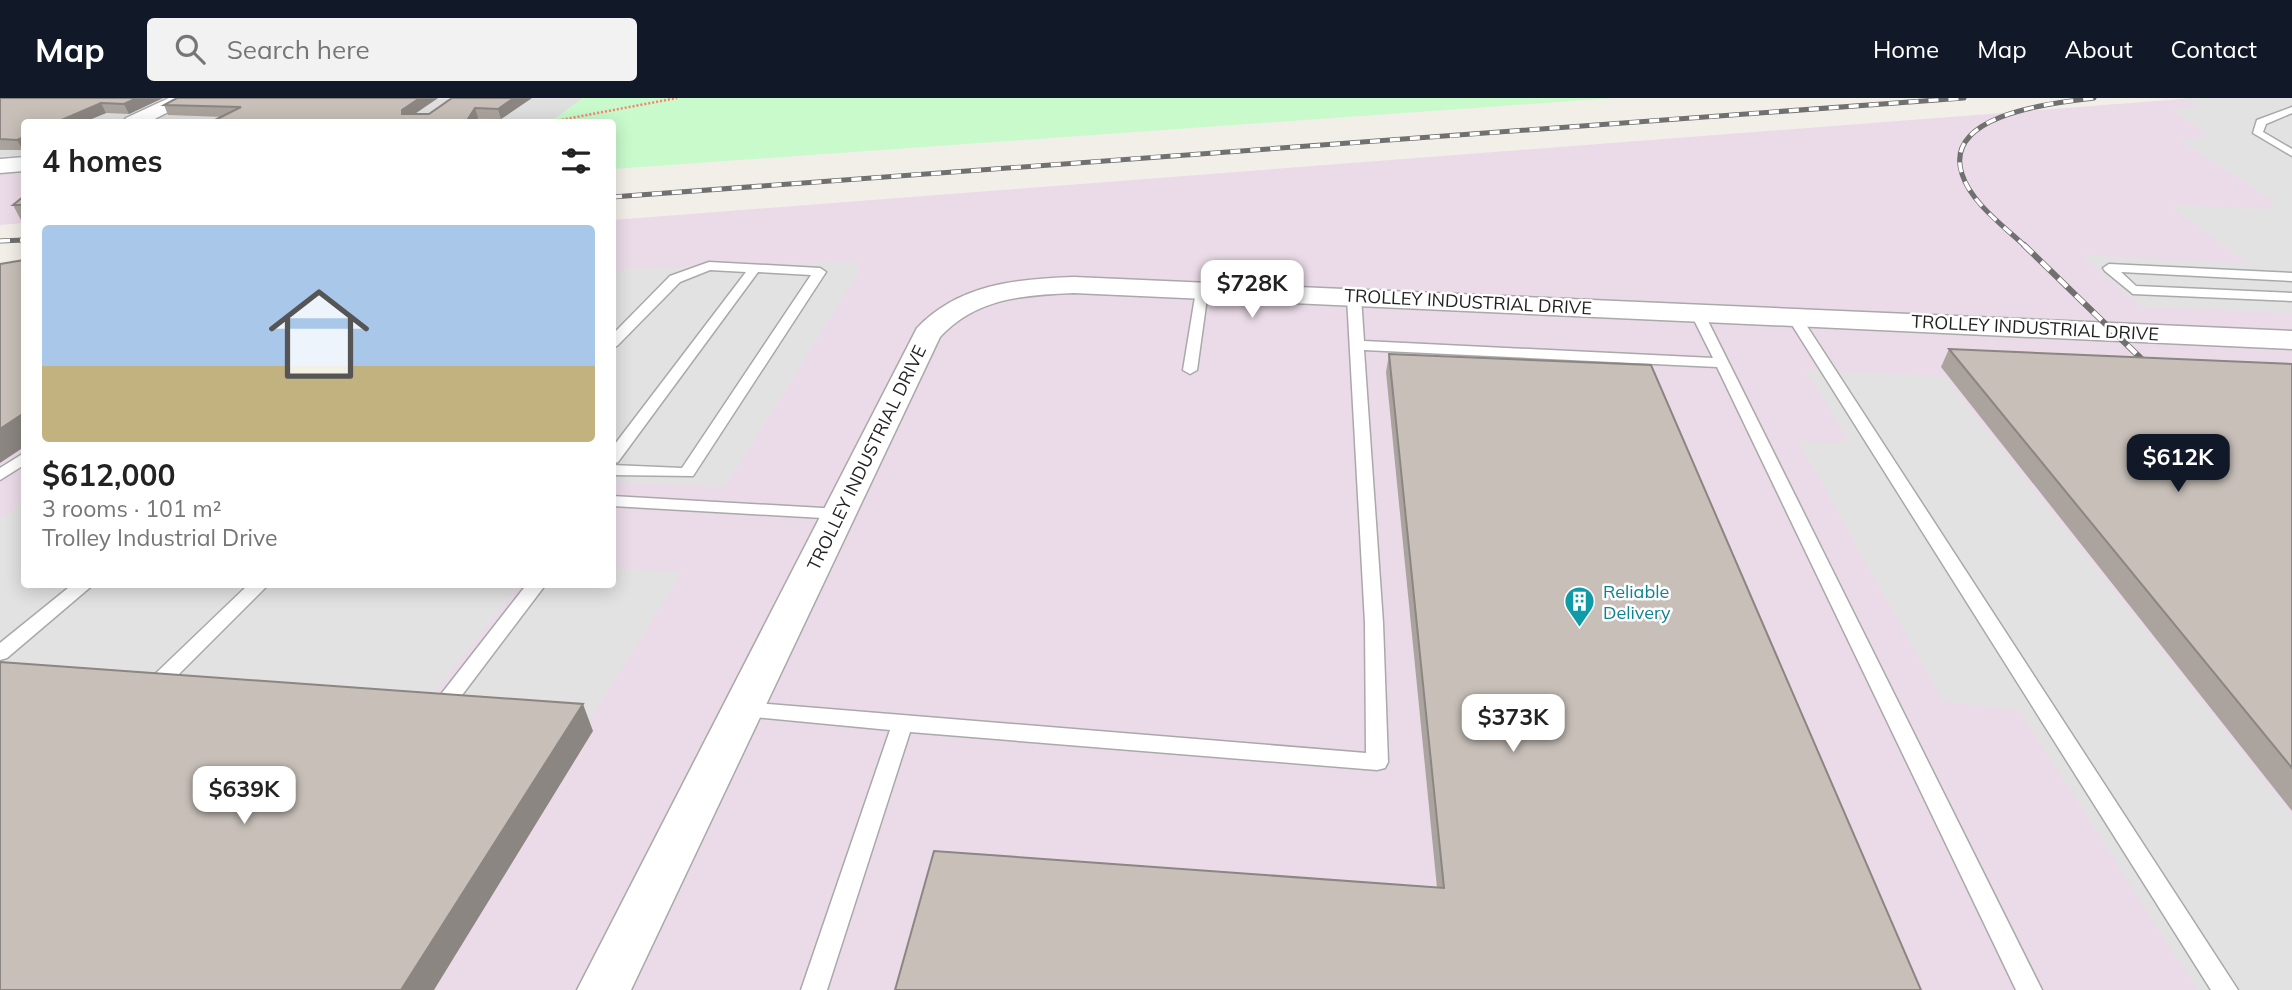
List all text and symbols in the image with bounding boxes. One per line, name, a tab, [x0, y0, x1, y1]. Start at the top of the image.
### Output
search box	[147, 18, 637, 81]
text: Map	[35, 29, 105, 70]
icon: search	[171, 30, 209, 68]
text: Search here	[227, 33, 370, 66]
text: Home	[1873, 34, 1939, 64]
text: Map	[1977, 34, 2027, 64]
text: About	[2065, 34, 2133, 64]
text: Contact	[2171, 34, 2257, 64]
text: 4 homes	[42, 142, 163, 180]
icon: filters	[557, 142, 595, 180]
pin: $728K	[1203, 260, 1301, 320]
text: $728K	[1217, 268, 1287, 297]
icon: home	[256, 271, 382, 397]
street label: TROLLEY INDUSTRIAL DRIVE	[1344, 284, 1592, 319]
street label: TROLLEY INDUSTRIAL DRIVE	[1911, 310, 2159, 345]
street label: TROLLEY INDUSTRIAL DRIVE	[802, 341, 931, 574]
pin: $612K	[2129, 434, 2227, 494]
text: $612K	[2143, 442, 2213, 471]
text: $612,000	[42, 456, 175, 494]
text: 3 rooms · 101 m²	[42, 494, 222, 523]
text: Trolley Industrial Drive	[42, 523, 278, 552]
place label: Reliable Delivery	[1603, 580, 1671, 624]
building icon: Reliable Delivery	[1563, 585, 1597, 629]
pin: $373K	[1464, 694, 1562, 754]
text: $373K	[1478, 702, 1548, 731]
pin: $639K	[195, 766, 293, 826]
text: $639K	[209, 774, 279, 803]

